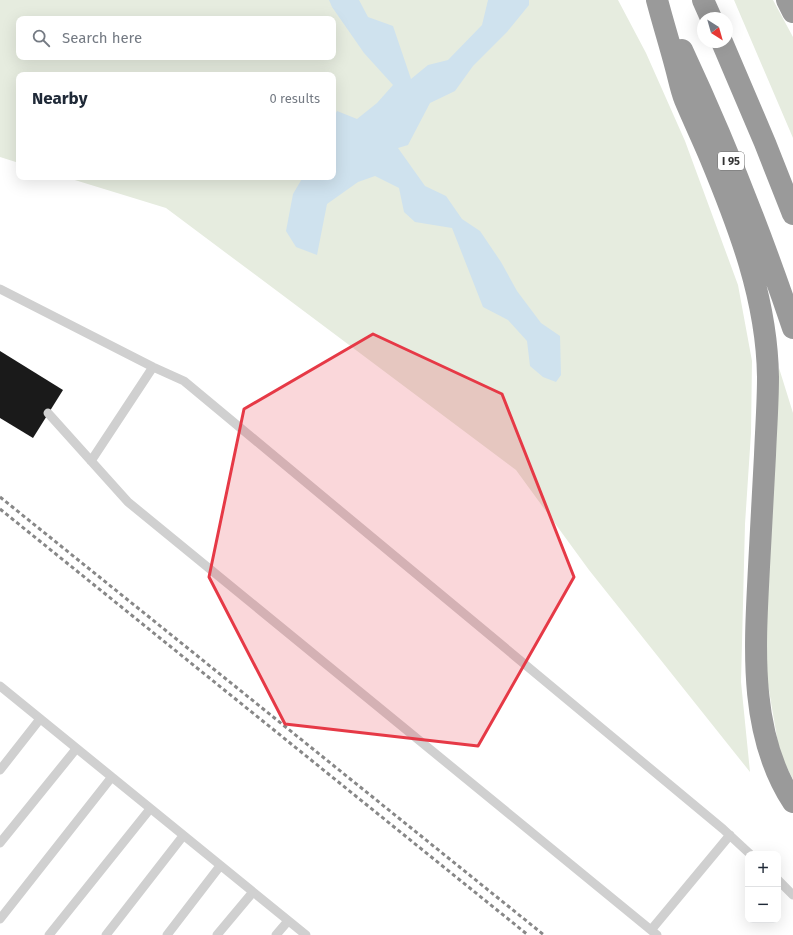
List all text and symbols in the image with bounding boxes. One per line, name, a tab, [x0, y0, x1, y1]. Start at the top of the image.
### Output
north arrow	[697, 12, 733, 48]
search box	[16, 16, 336, 60]
icon: search	[30, 27, 52, 49]
text: Search here	[62, 29, 142, 47]
text: Nearby	[32, 88, 87, 109]
text: 0 results	[269, 91, 320, 106]
road number: I 95	[718, 152, 744, 170]
map controls	[745, 851, 781, 923]
button: +	[745, 851, 781, 887]
button: −	[745, 887, 781, 923]

